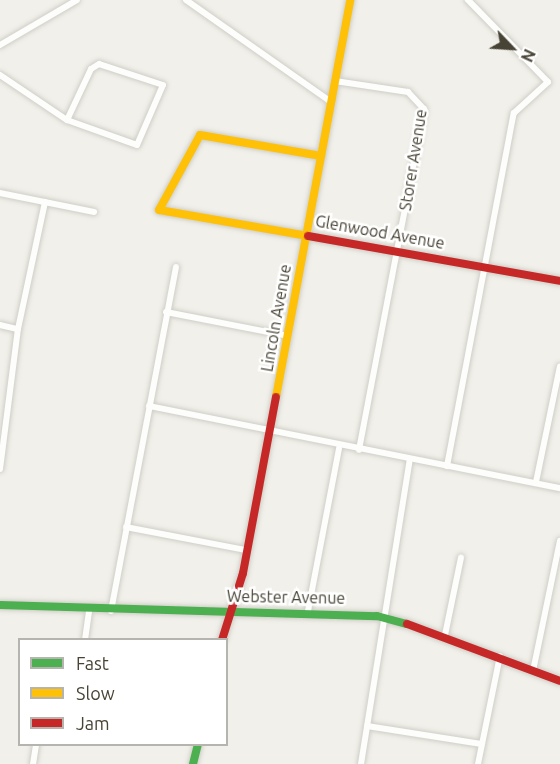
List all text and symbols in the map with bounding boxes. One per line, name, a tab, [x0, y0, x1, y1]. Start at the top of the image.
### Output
north arrow	[482, 18, 542, 78]
text: N	[518, 46, 539, 65]
street label: Storer Avenue	[395, 108, 431, 212]
street label: Glenwood Avenue	[314, 211, 446, 253]
street label: Lincoln Avenue	[257, 263, 295, 373]
street label: Webster Avenue	[227, 586, 345, 608]
legend	[18, 638, 228, 746]
text: Fast	[76, 653, 109, 673]
text: Slow	[76, 683, 115, 703]
text: Jam	[76, 713, 110, 733]

